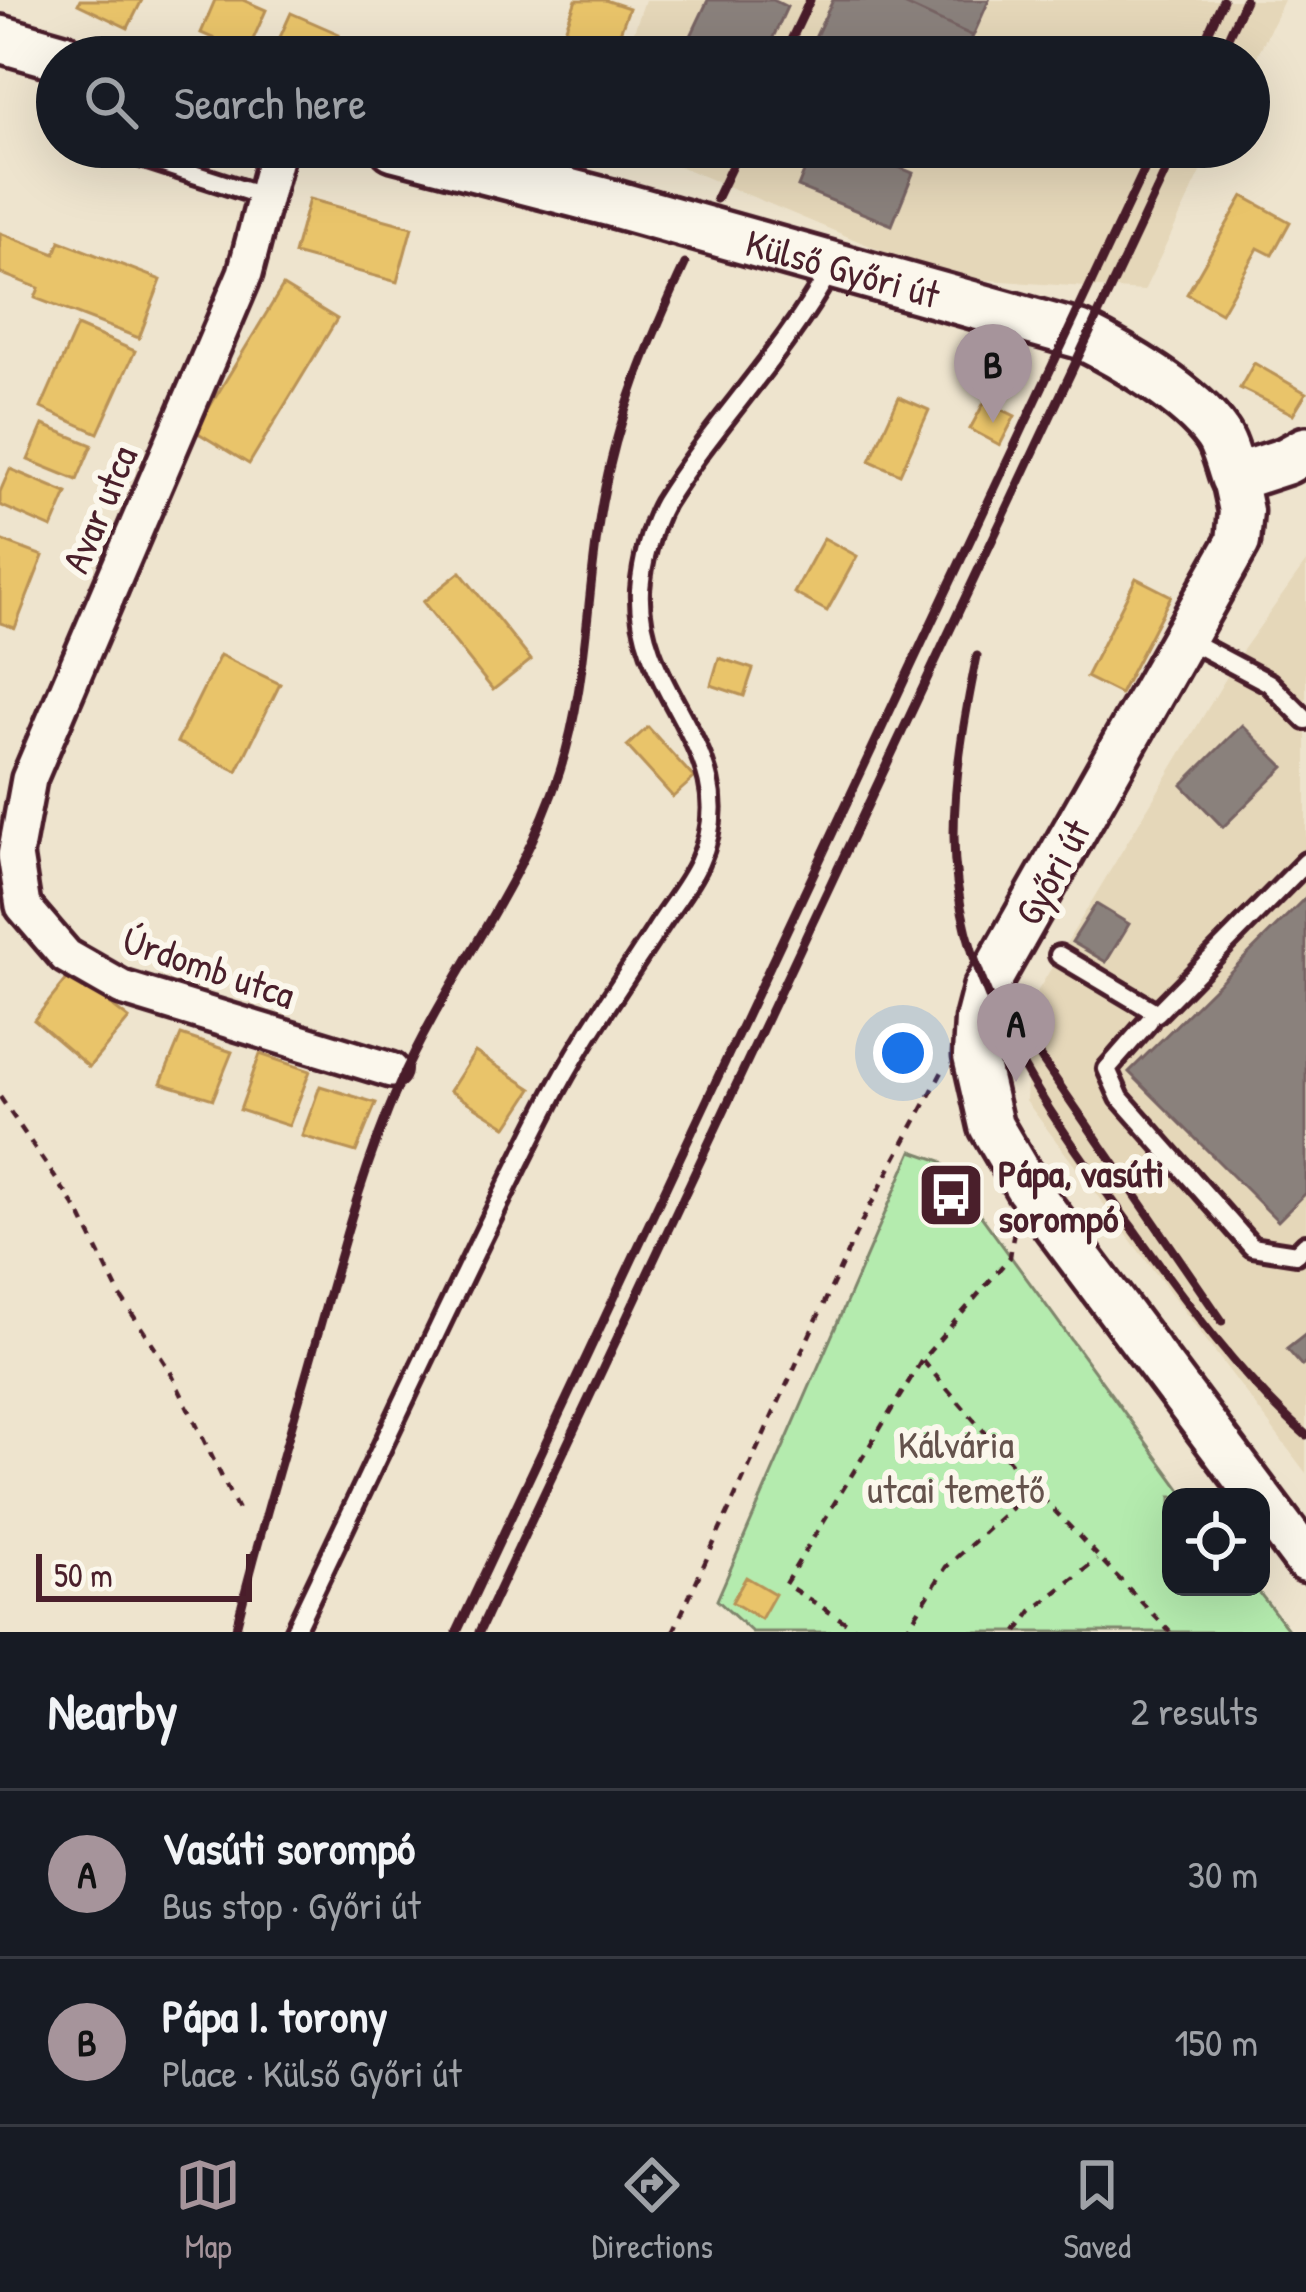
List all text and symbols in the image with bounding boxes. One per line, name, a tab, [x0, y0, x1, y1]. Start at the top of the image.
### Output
search box	[36, 36, 1270, 168]
icon: search	[78, 69, 144, 135]
text: Search here	[174, 72, 366, 133]
street label: Külső Győri út	[740, 215, 946, 320]
pin: B	[954, 324, 1032, 423]
street label: Avar utca	[48, 437, 149, 581]
street label: Győri út	[1001, 809, 1102, 934]
street label: Úrdomb utca	[116, 912, 302, 1021]
pin: A	[977, 983, 1055, 1082]
your location	[873, 1023, 933, 1083]
place label: Pápa, vasúti sorompó	[998, 1146, 1165, 1245]
bus stop icon: Pápa, vasúti sorompó	[916, 1160, 986, 1230]
park label: Kálvária utcai temető	[867, 1417, 1045, 1515]
map controls	[1162, 1488, 1270, 1596]
button: locate	[1162, 1488, 1270, 1596]
scale bar	[36, 1548, 252, 1601]
text: 50 m	[54, 1553, 113, 1597]
text: Nearby	[48, 1676, 178, 1745]
text: 2 results	[1131, 1684, 1258, 1737]
text: Vasúti sorompó	[162, 1817, 415, 1878]
text: A	[77, 1847, 97, 1900]
text: 30 m	[1188, 1847, 1258, 1900]
text: Bus stop · Győri út	[162, 1878, 421, 1931]
text: Pápa I. torony	[162, 1985, 388, 2046]
text: B	[77, 2015, 97, 2068]
text: 150 m	[1174, 2015, 1258, 2068]
text: Place · Külső Győri út	[162, 2046, 462, 2099]
tab: Map	[175, 2152, 241, 2268]
tab: Directions	[592, 2152, 713, 2268]
tab: Saved	[1063, 2152, 1131, 2268]

